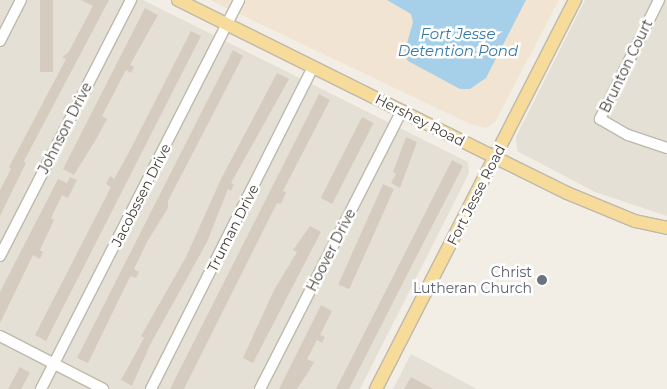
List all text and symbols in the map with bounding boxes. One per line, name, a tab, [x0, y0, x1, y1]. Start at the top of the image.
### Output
street label: Brunton Court	[596, 17, 656, 115]
water label: Fort Jesse Detention Pond	[398, 24, 518, 59]
street label: Johnson Drive	[35, 80, 95, 176]
street label: Hershey Road	[373, 90, 467, 150]
street label: Jacobssen Drive	[108, 141, 174, 249]
street label: Fort Jesse Road	[443, 142, 509, 248]
street label: Truman Drive	[204, 182, 262, 274]
street label: Hoover Drive	[303, 206, 359, 294]
place label: Christ Lutheran Church	[413, 264, 532, 296]
marker: Christ Lutheran Church	[536, 274, 548, 286]

